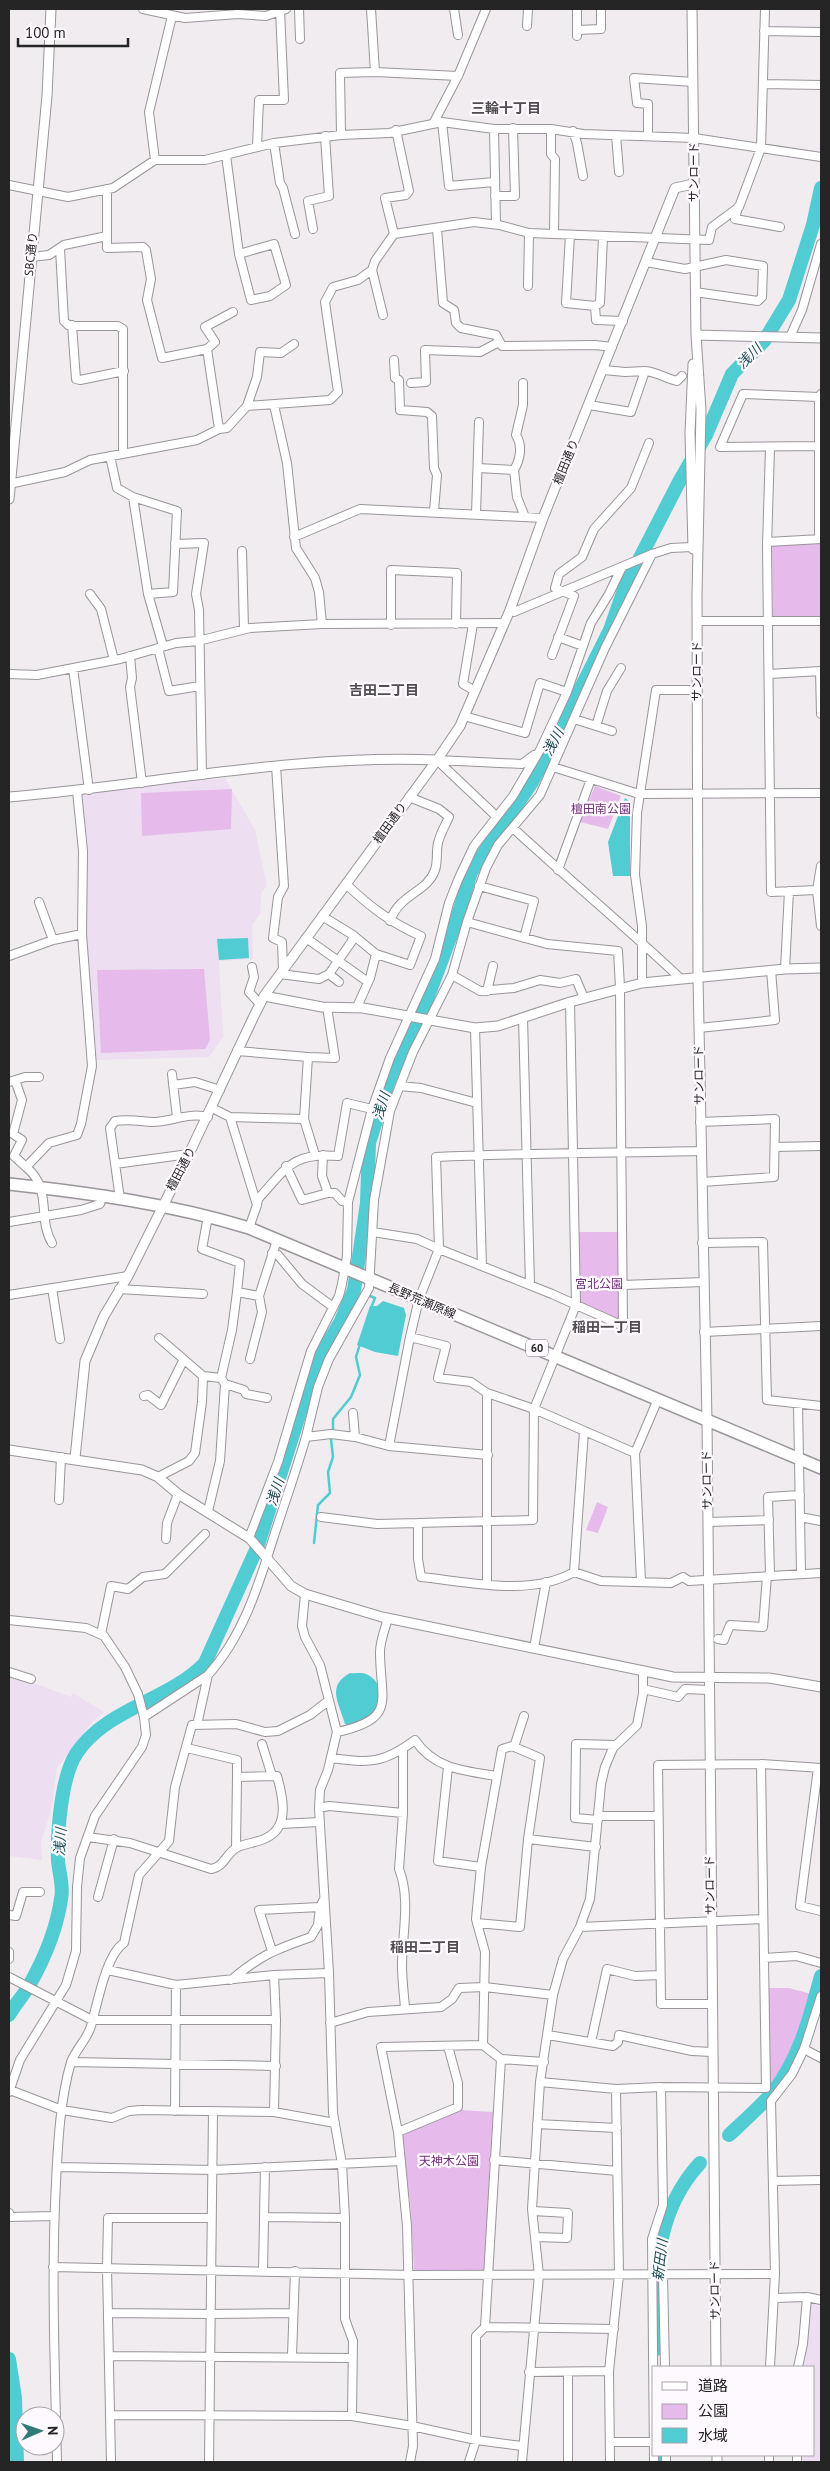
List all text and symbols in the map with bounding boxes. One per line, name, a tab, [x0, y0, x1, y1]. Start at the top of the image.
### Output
scale bar	[18, 15, 128, 47]
text: 100 m	[25, 23, 66, 42]
district label: 三輪十丁目	[471, 99, 541, 117]
street label: サンロード	[686, 142, 701, 202]
street label: SBC通り	[21, 231, 40, 277]
water label: 浅川	[733, 338, 767, 372]
street label: 檀田通り	[550, 437, 581, 487]
street label: サンロード	[689, 641, 704, 701]
district label: 吉田二丁目	[349, 681, 419, 699]
water label: 浅川	[538, 724, 568, 759]
street label: 檀田通り	[369, 799, 410, 847]
park label: 檀田南公園	[571, 801, 631, 816]
street label: サンロード	[690, 1045, 707, 1105]
water label: 浅川	[368, 1088, 395, 1122]
street label: 檀田通り	[163, 1144, 198, 1193]
park label: 宮北公園	[575, 1276, 623, 1291]
street label: 長野荒瀬原線	[386, 1280, 458, 1322]
district label: 稲田一丁目	[572, 1318, 642, 1336]
road number: 60	[526, 1340, 548, 1356]
street label: サンロード	[698, 1450, 715, 1510]
water label: 浅川	[262, 1474, 289, 1508]
water label: 浅川	[50, 1825, 70, 1857]
street label: サンロード	[701, 1855, 718, 1915]
district label: 稲田二丁目	[390, 1938, 460, 1956]
park label: 天神木公園	[419, 2153, 479, 2168]
water label: 新田川	[649, 2236, 672, 2282]
street label: サンロード	[706, 2260, 723, 2320]
legend	[652, 2366, 815, 2456]
text: 道路	[698, 2376, 728, 2395]
text: 公園	[698, 2401, 728, 2420]
north arrow	[15, 2406, 65, 2456]
text: N	[44, 2426, 62, 2435]
text: 水域	[698, 2426, 728, 2445]

